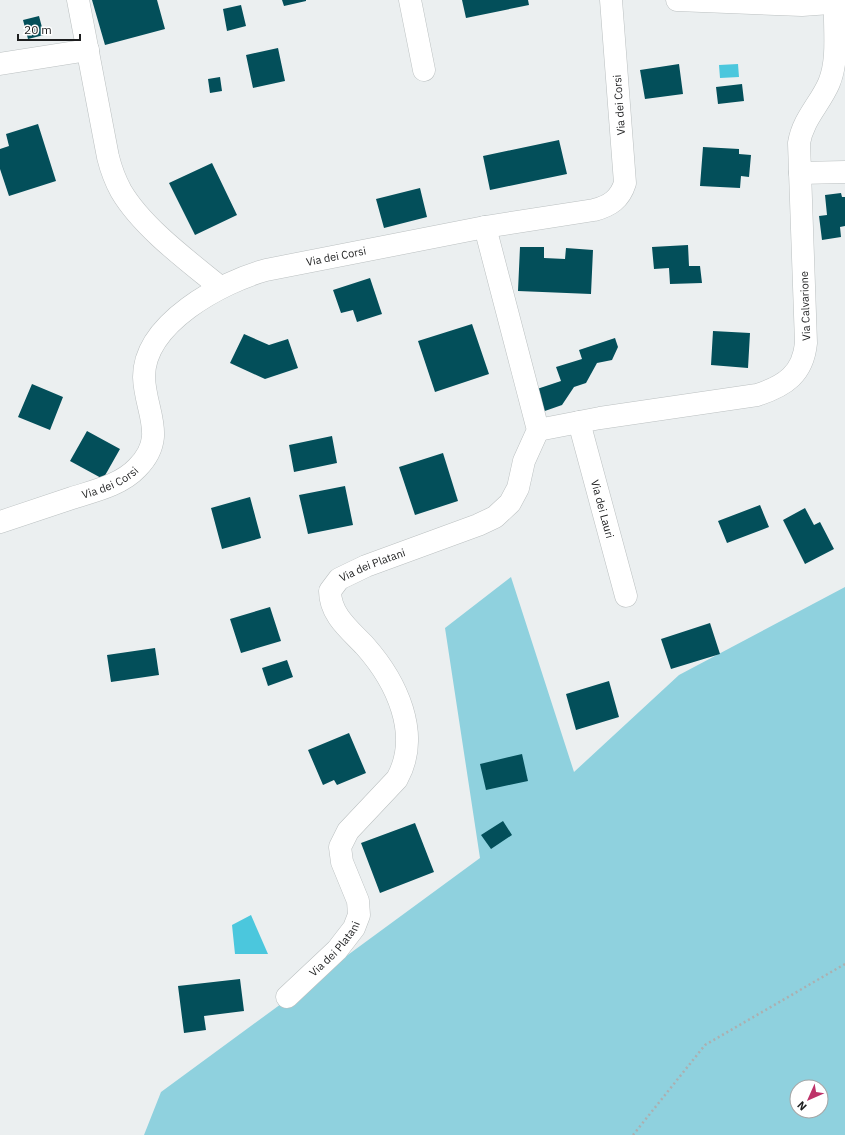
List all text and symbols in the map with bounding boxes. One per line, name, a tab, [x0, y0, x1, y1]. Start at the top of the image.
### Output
scale bar	[18, 16, 80, 42]
text: 20 m	[24, 22, 52, 37]
street label: Via dei Corsi	[610, 74, 628, 136]
street label: Via dei Corsi	[305, 244, 367, 269]
street label: Via Calvarione	[797, 271, 813, 341]
street label: Via dei Corsi	[80, 464, 141, 502]
street label: Via dei Lauri	[588, 478, 617, 540]
street label: Via dei Platani	[337, 545, 407, 585]
street label: Via dei Platani	[306, 919, 363, 980]
north arrow	[789, 1079, 829, 1119]
text: N	[794, 1098, 810, 1114]

